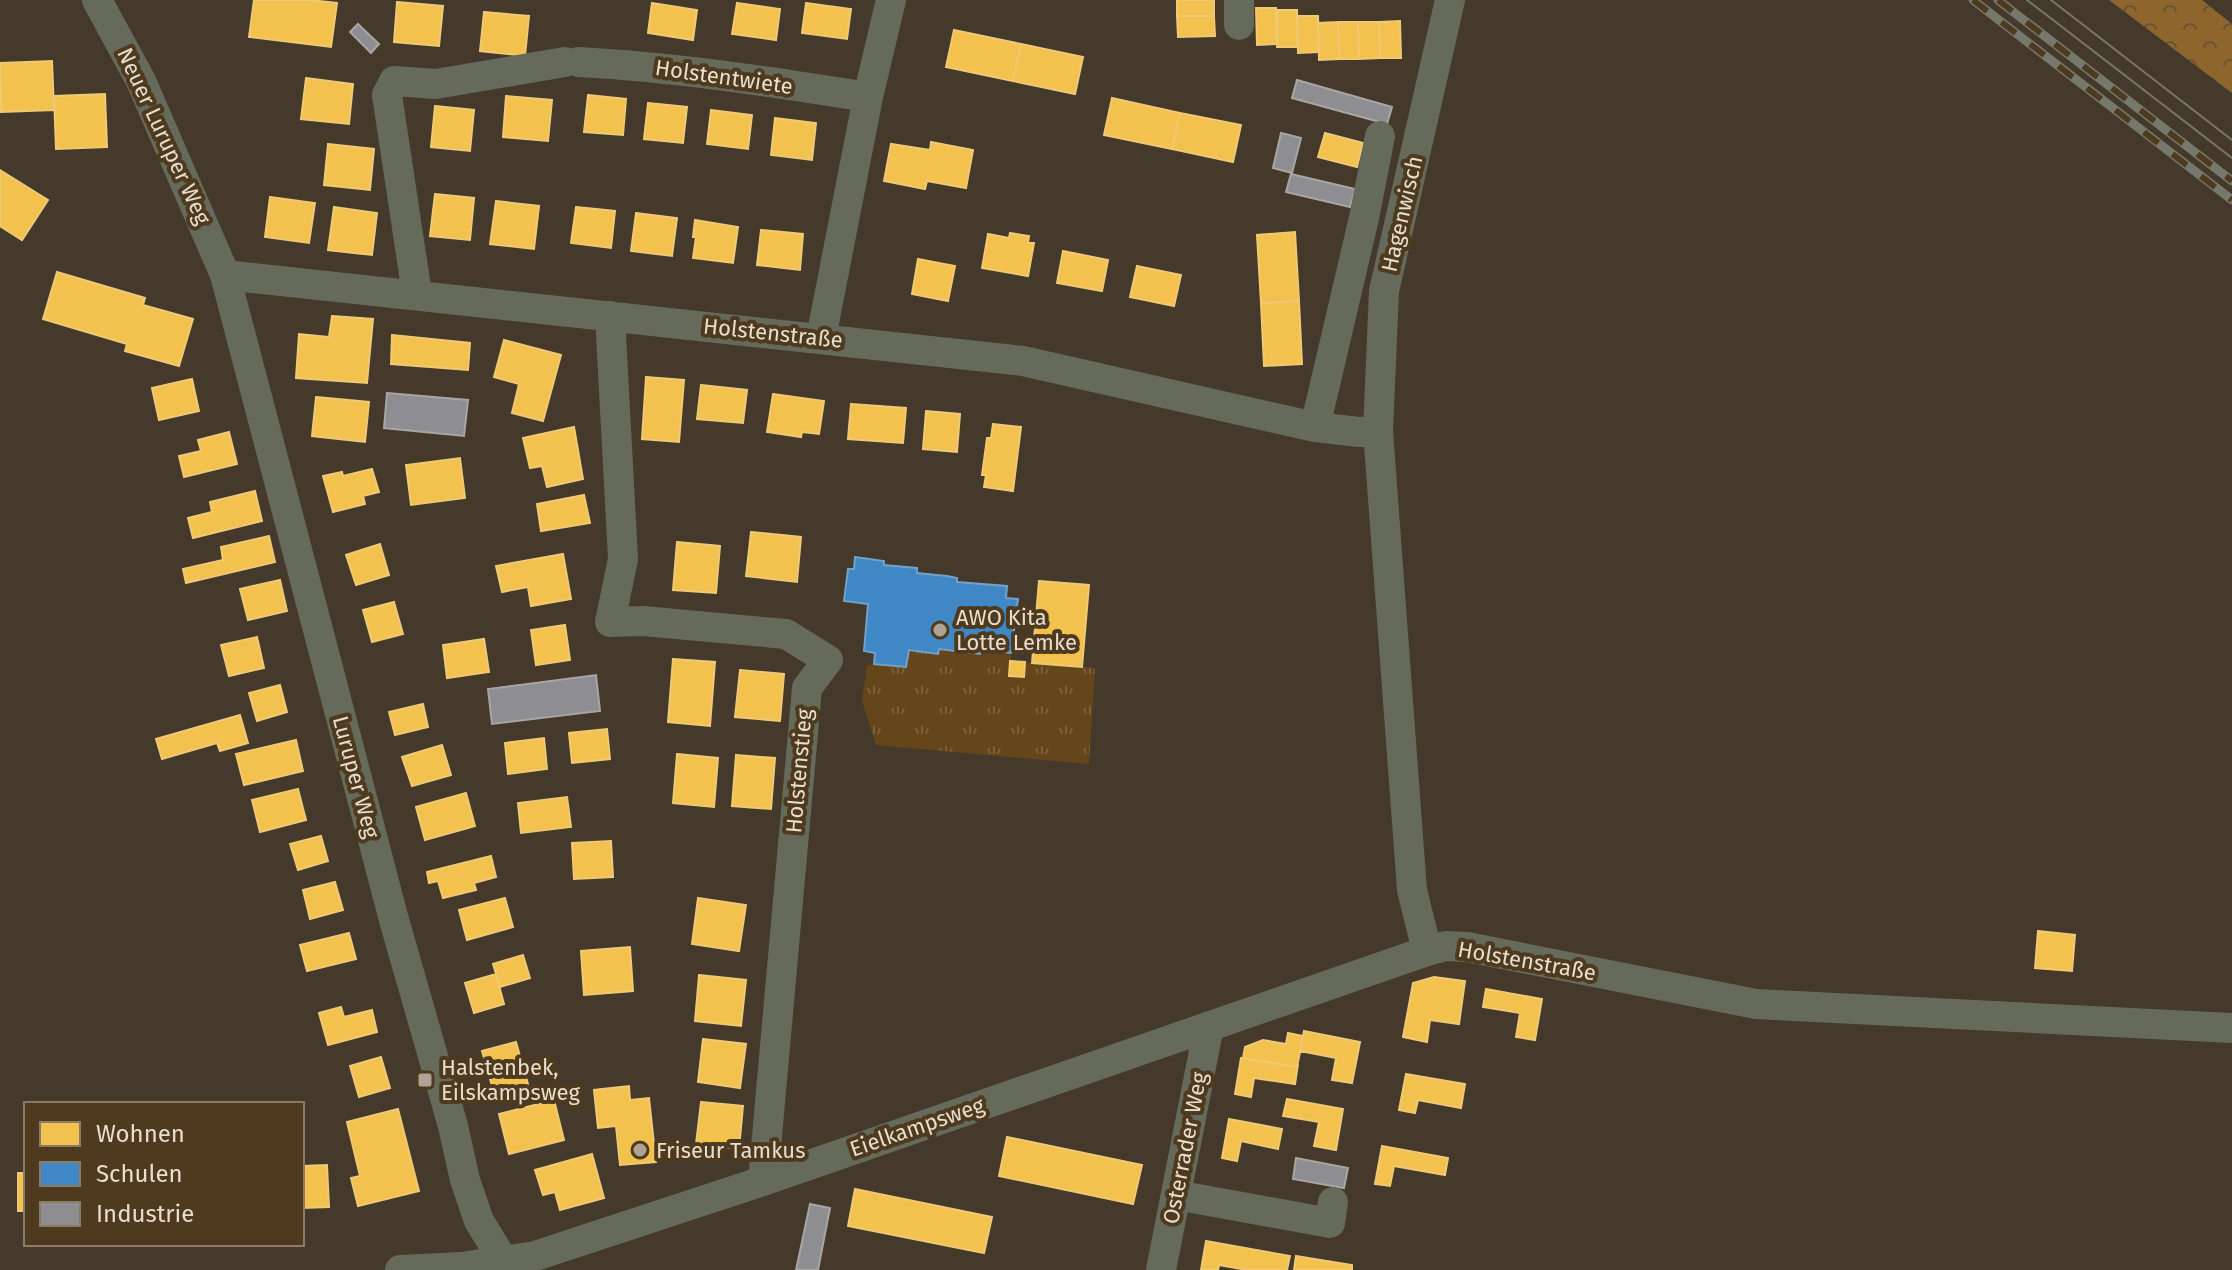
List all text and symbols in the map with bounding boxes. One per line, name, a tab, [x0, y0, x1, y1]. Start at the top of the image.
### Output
street label: Neuer Luruper Weg	[111, 43, 217, 229]
street label: Holstentwiete	[654, 54, 794, 100]
street label: Hagenwisch	[1376, 153, 1428, 275]
street label: Holstenstraße	[702, 312, 844, 354]
place label: AWO Kita Lotte Lemke	[956, 604, 1077, 656]
marker: AWO Kita Lotte Lemke	[931, 621, 949, 639]
street label: Holstenstieg	[780, 707, 818, 834]
street label: Luruper Weg	[327, 713, 385, 842]
street label: Holstenstraße	[1456, 936, 1598, 986]
place label: Halstenbek, Eilskampsweg	[441, 1054, 580, 1106]
street label: Osterrader Weg	[1157, 1069, 1213, 1226]
marker: Halstenbek, Eilskampsweg	[416, 1071, 434, 1089]
street label: Eielkampsweg	[846, 1091, 988, 1163]
legend	[24, 1102, 304, 1246]
text: Wohnen	[96, 1120, 185, 1148]
place label: Friseur Tamkus	[656, 1137, 805, 1164]
marker: Friseur Tamkus	[631, 1141, 649, 1159]
text: Schulen	[96, 1160, 183, 1188]
text: Industrie	[96, 1200, 194, 1228]

